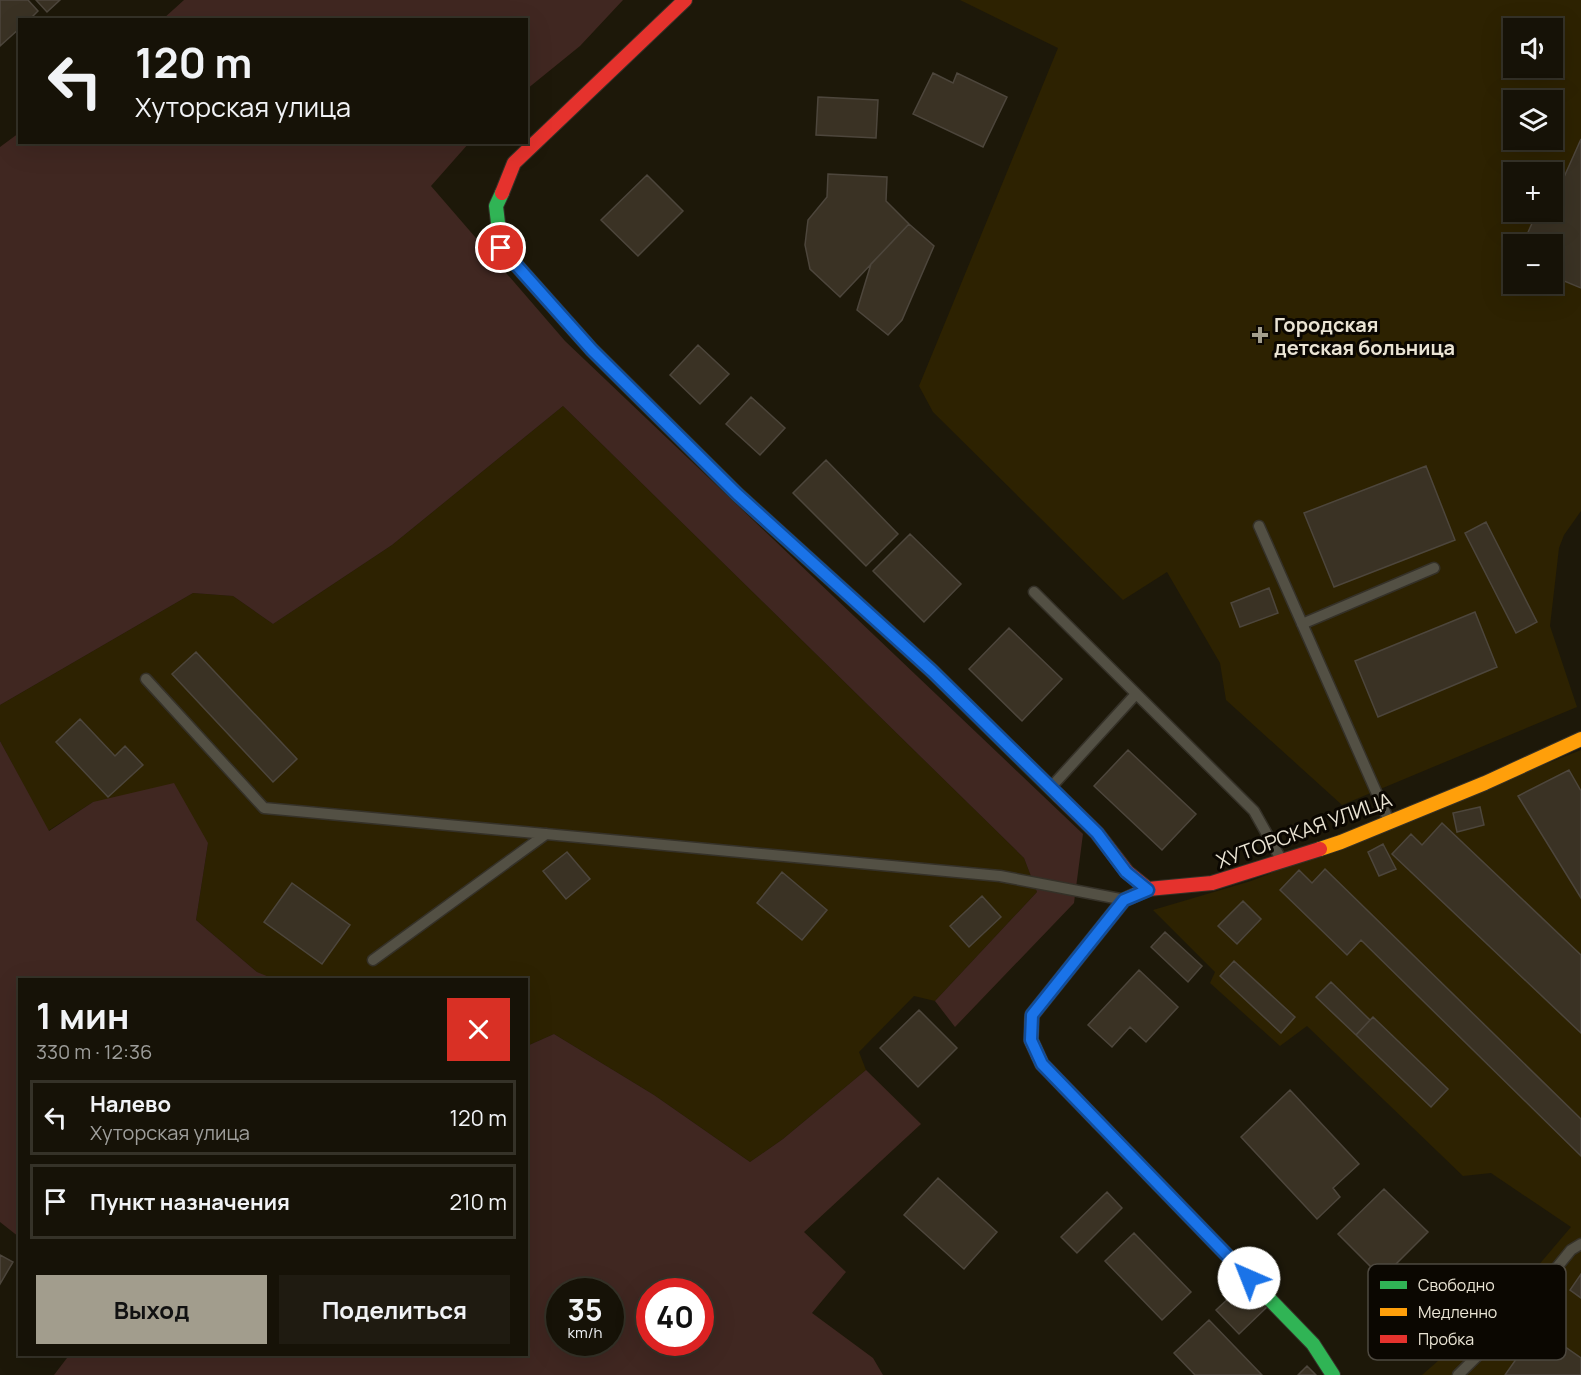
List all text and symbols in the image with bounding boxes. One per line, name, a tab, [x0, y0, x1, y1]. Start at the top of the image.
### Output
map controls	[1503, 18, 1563, 294]
button: sound	[1503, 18, 1563, 78]
text: 120 m	[135, 33, 252, 91]
icon: left	[36, 42, 114, 120]
text: Хуторская улица	[135, 88, 351, 125]
button: layers	[1503, 90, 1563, 150]
button: +	[1503, 162, 1563, 222]
pin	[475, 222, 526, 273]
icon: arrive	[484, 231, 517, 264]
button: −	[1503, 234, 1563, 294]
place label: Городская детская больница	[1274, 311, 1455, 361]
marker: Городская детская больница	[1251, 326, 1269, 344]
street label: ХУТОРСКАЯ УЛИЦА	[1213, 786, 1396, 874]
text: 1 мин	[36, 991, 129, 1040]
button: close	[447, 998, 510, 1061]
text: 330 m · 12:36	[36, 1038, 152, 1065]
text: Налево	[90, 1089, 171, 1119]
icon: left	[39, 1101, 72, 1134]
text: 120 m	[449, 1103, 507, 1133]
text: Хуторская улица	[90, 1119, 250, 1146]
icon: arrive	[39, 1185, 72, 1218]
text: Пункт назначения	[90, 1187, 290, 1217]
text: 210 m	[449, 1187, 507, 1217]
position arrow	[1217, 1246, 1281, 1310]
legend	[1368, 1264, 1566, 1360]
text: Свободно	[1418, 1274, 1495, 1296]
button: Выход	[36, 1275, 267, 1344]
button: Поделиться	[279, 1275, 510, 1344]
speed limit sign: 40	[636, 1278, 714, 1356]
text: 35	[567, 1289, 603, 1330]
text: Медленно	[1418, 1301, 1497, 1323]
text: km/h	[568, 1322, 602, 1343]
text: Пробка	[1418, 1328, 1474, 1350]

